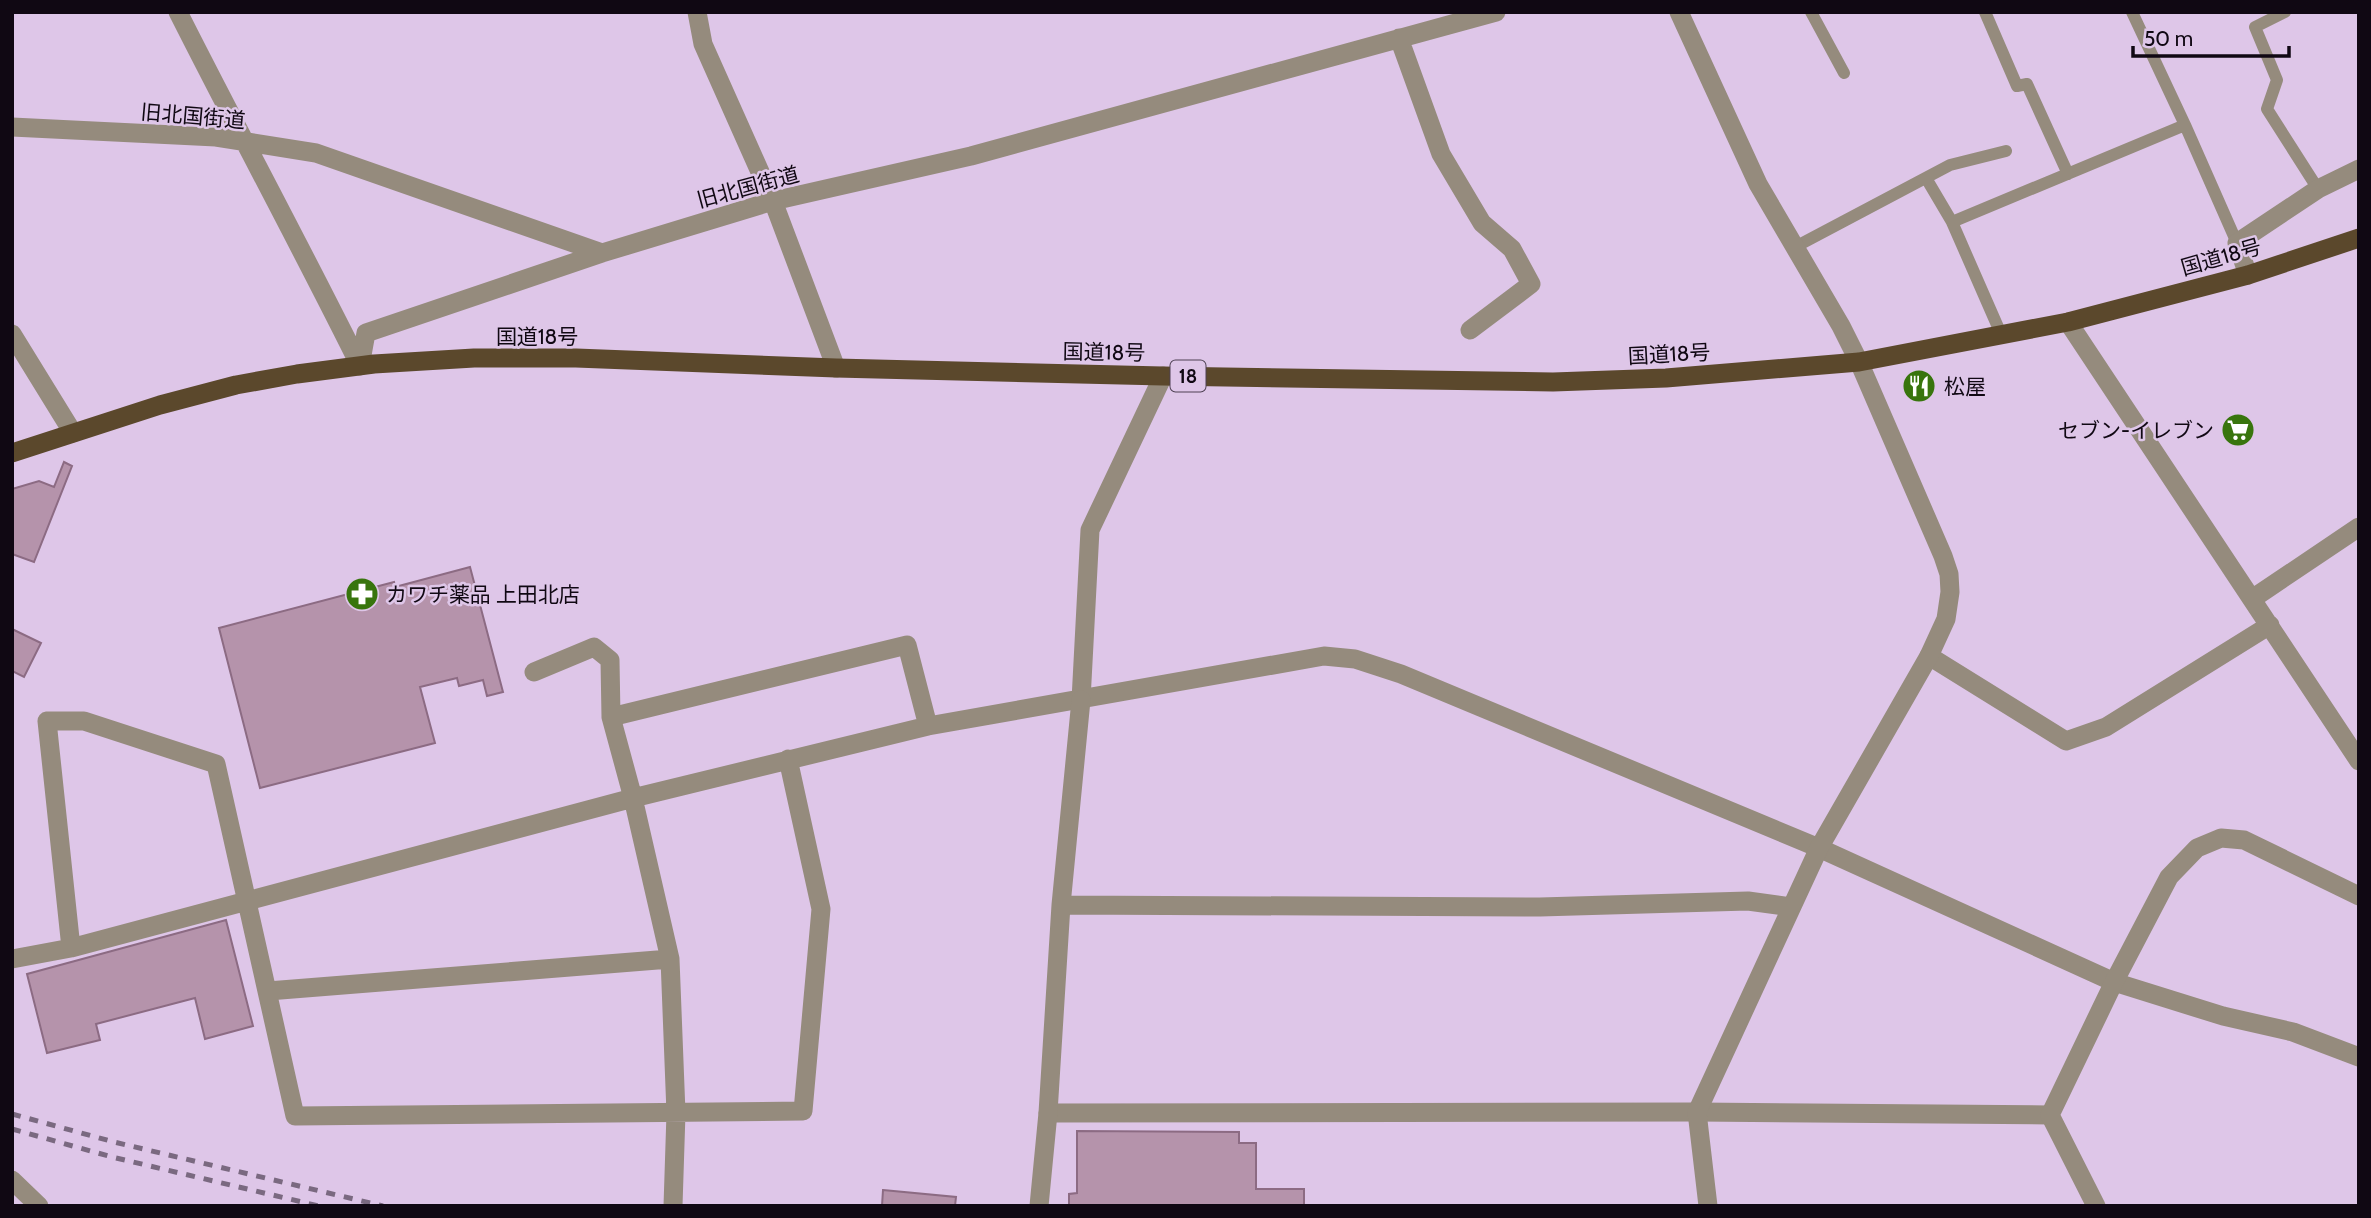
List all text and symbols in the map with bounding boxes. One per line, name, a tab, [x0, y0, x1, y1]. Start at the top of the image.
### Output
scale bar	[2133, 14, 2289, 58]
text: 50 m	[2144, 26, 2193, 51]
street label: 旧北国街道	[140, 99, 246, 133]
street label: 旧北国街道	[694, 161, 802, 213]
street label: 国道18号	[2178, 234, 2264, 280]
street label: 国道18号	[496, 324, 578, 349]
street label: 国道18号	[1062, 339, 1146, 365]
street label: 国道18号	[1627, 339, 1711, 369]
road number: 18	[1170, 360, 1206, 392]
restaurant icon: 松屋	[1900, 367, 1938, 405]
place label: 松屋	[1944, 374, 1986, 399]
supermarket icon: セブン-イレブン	[2219, 411, 2257, 449]
place label: セブン-イレブン	[2058, 418, 2214, 443]
pharmacy icon: カワチ薬品 上田北店	[343, 575, 381, 613]
place label: カワチ薬品 上田北店	[386, 582, 580, 607]

